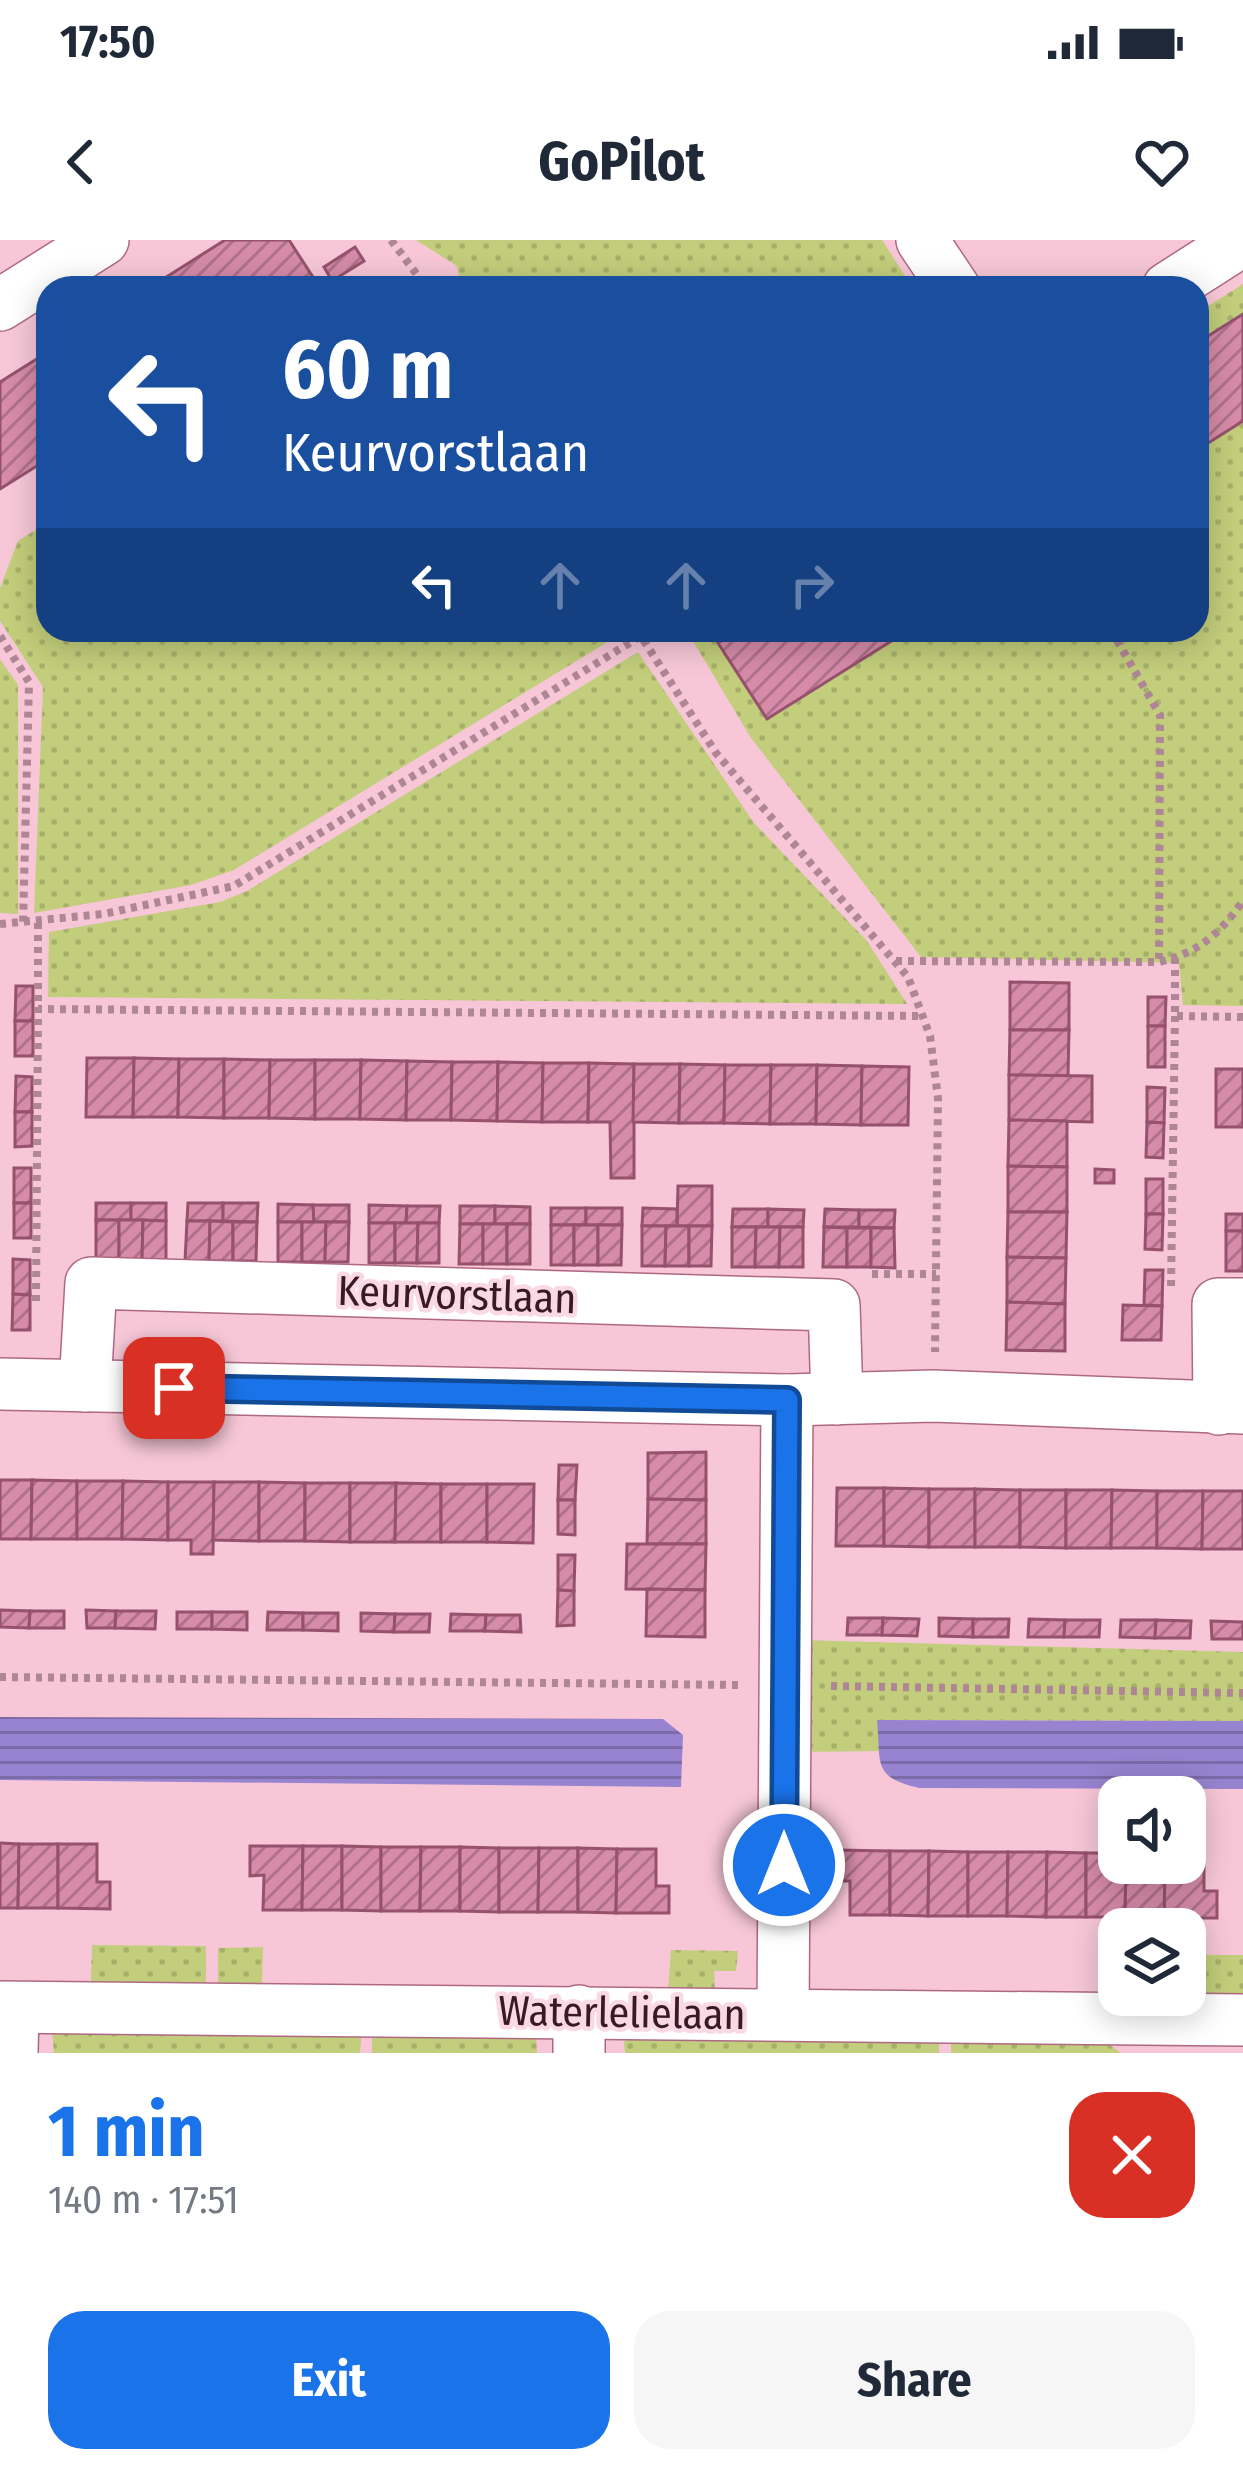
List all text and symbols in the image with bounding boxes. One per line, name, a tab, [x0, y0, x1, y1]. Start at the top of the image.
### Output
text: 17:50	[60, 15, 156, 69]
icon: back	[48, 129, 114, 195]
icon: heart	[1129, 129, 1195, 195]
text: GoPilot	[538, 130, 705, 194]
text: 60 m	[282, 319, 453, 420]
icon: left	[84, 324, 240, 480]
text: Keurvorstlaan	[282, 421, 589, 485]
icon: left	[401, 552, 467, 618]
icon: ahead	[527, 552, 593, 618]
icon: ahead	[653, 552, 719, 618]
icon: right	[779, 552, 845, 618]
street label: Keurvorstlaan	[337, 1266, 577, 1324]
pin	[123, 1337, 225, 1439]
icon: arrive	[141, 1355, 207, 1421]
map controls	[1098, 1776, 1206, 2016]
button: sound	[1098, 1776, 1206, 1884]
position arrow	[721, 1802, 847, 1928]
button: layers	[1098, 1908, 1206, 2016]
street label: Waterlelielaan	[498, 1986, 746, 2040]
text: 1 min	[48, 2089, 205, 2175]
button: close	[1069, 2092, 1195, 2218]
text: 140 m · 17:51	[48, 2177, 239, 2223]
button: Exit	[48, 2311, 610, 2449]
button: Share	[634, 2311, 1195, 2449]

